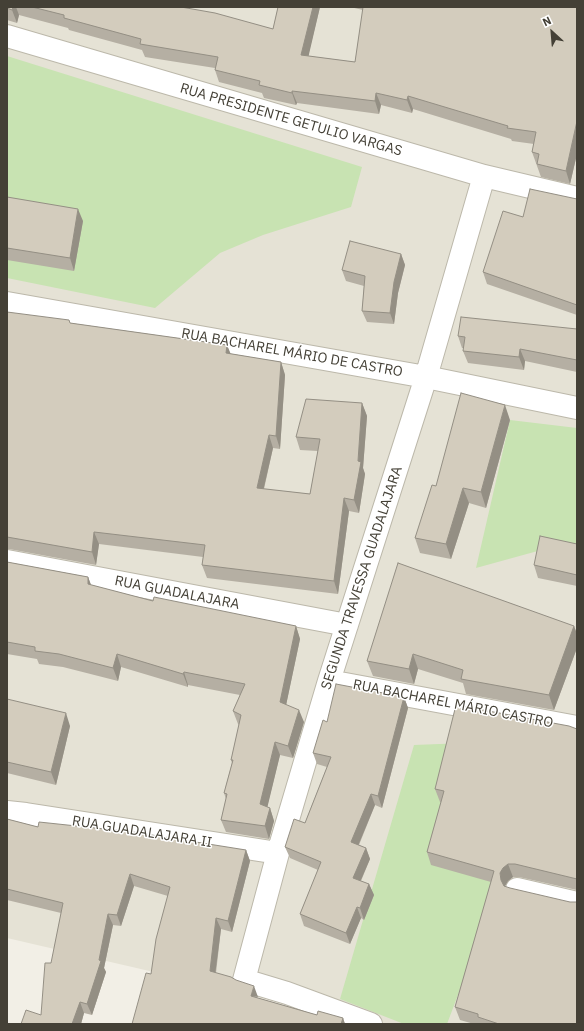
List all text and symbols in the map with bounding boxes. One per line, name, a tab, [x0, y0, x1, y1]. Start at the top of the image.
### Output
north arrow	[532, 12, 572, 52]
text: N	[540, 13, 553, 29]
street label: RUA PRESIDENTE GETULIO VARGAS	[178, 80, 404, 160]
street label: RUA BACHAREL MÁRIO DE CASTRO	[180, 325, 404, 381]
street label: SEGUNDA TRAVESSA GUADALAJARA	[318, 464, 406, 692]
street label: RUA GUADALAJARA	[113, 573, 241, 613]
street label: RUA BACHAREL MÁRIO CASTRO	[351, 676, 555, 732]
street label: RUA GUADALAJARA II	[71, 813, 213, 851]

